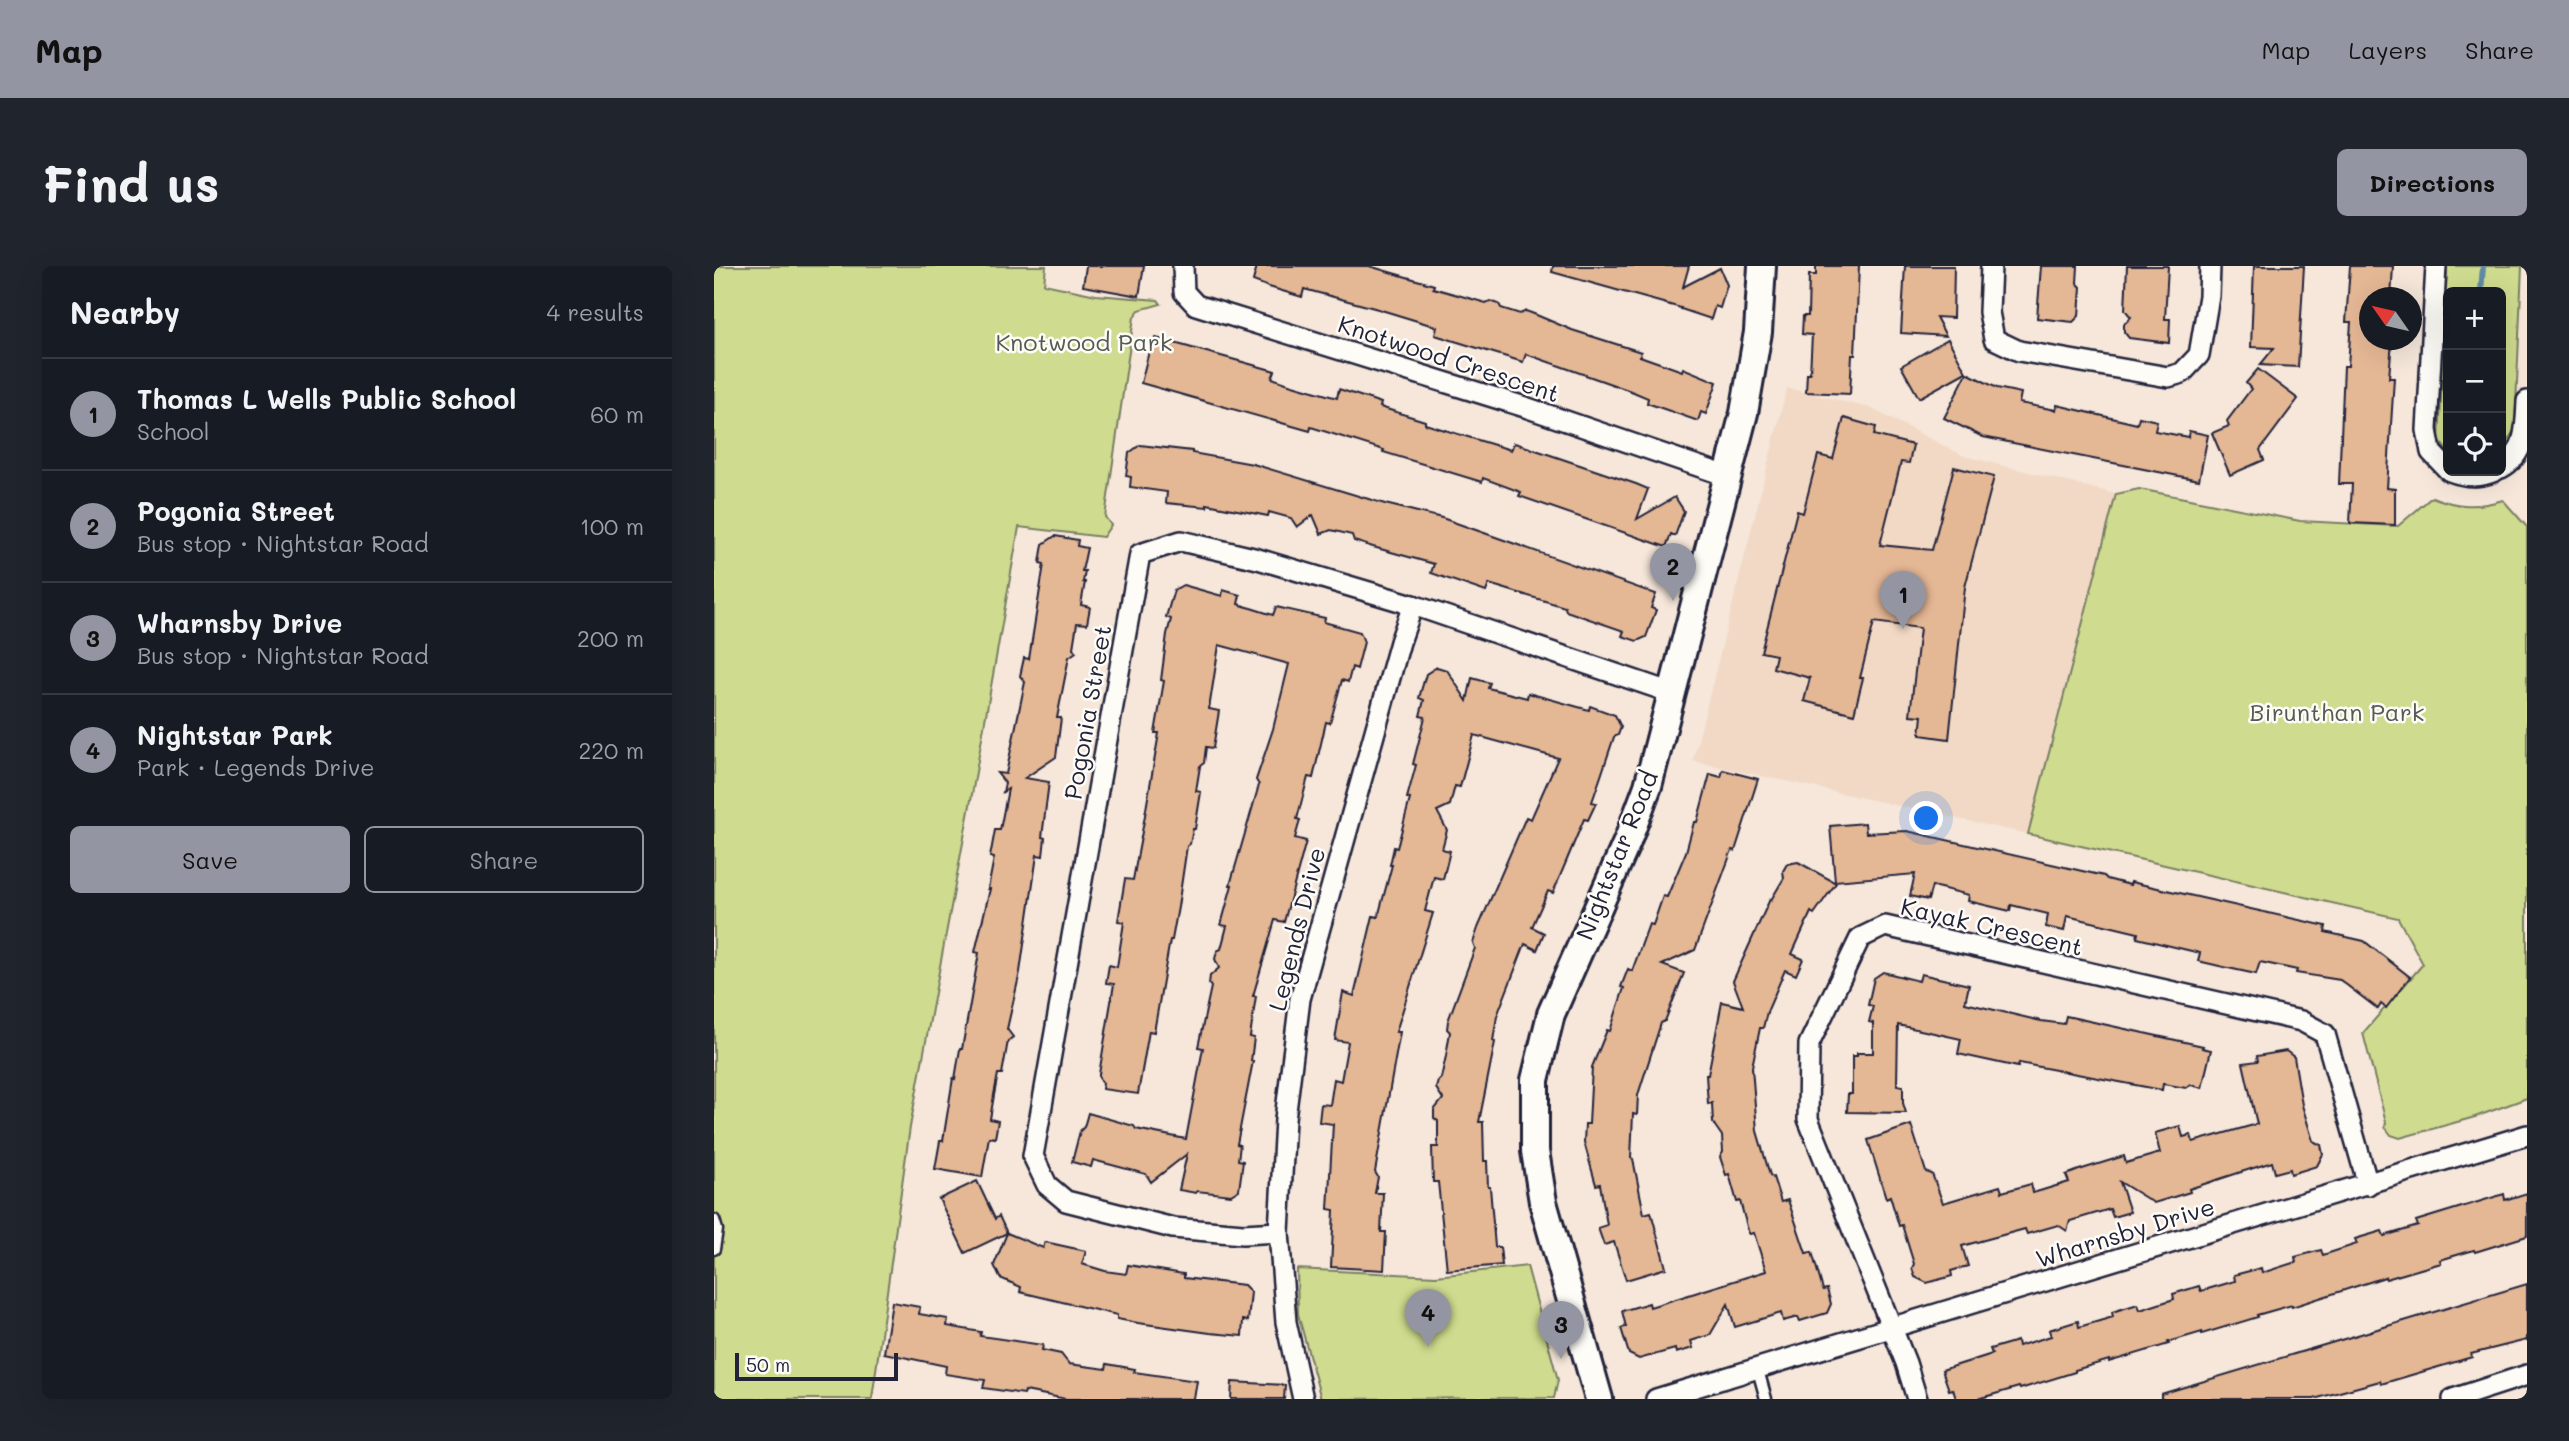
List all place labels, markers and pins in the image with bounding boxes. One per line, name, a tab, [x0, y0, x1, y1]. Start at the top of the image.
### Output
pin: 2	[1650, 543, 1696, 601]
pin: 1	[1880, 571, 1926, 629]
pin: 4	[1405, 1289, 1451, 1347]
pin: 3	[1538, 1301, 1584, 1359]

